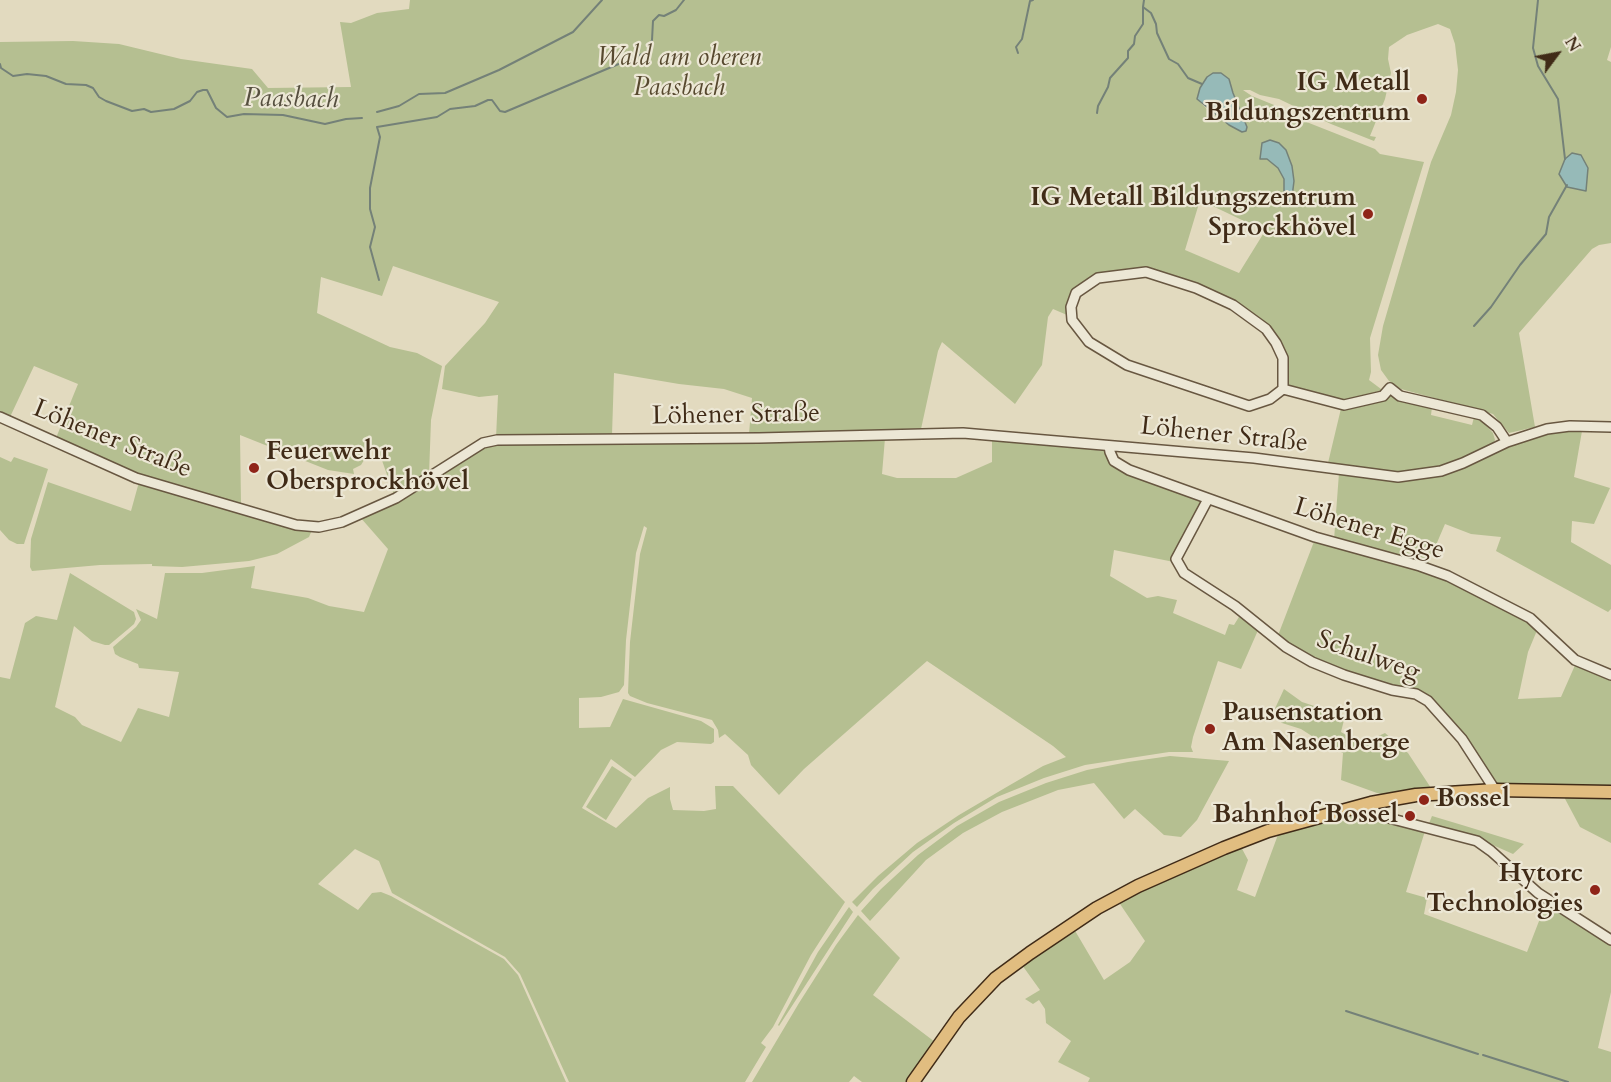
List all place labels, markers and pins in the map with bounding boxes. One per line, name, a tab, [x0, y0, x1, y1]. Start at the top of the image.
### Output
place label: IG Metall Bildungszentrum	[1205, 68, 1410, 130]
marker: IG Metall Bildungszentrum	[1415, 92, 1429, 106]
place label: IG Metall Bildungszentrum Sprockhövel	[1030, 183, 1356, 244]
marker: IG Metall Bildungszentrum Sprockhövel	[1361, 207, 1375, 221]
place label: Feuerwehr Obersprockhövel	[266, 437, 469, 498]
marker: Feuerwehr Obersprockhövel	[247, 461, 261, 475]
place label: Pausenstation Am Nasenberge	[1222, 698, 1410, 760]
marker: Pausenstation Am Nasenberge	[1203, 722, 1217, 736]
place label: Bossel	[1436, 784, 1510, 816]
marker: Bossel	[1417, 793, 1431, 807]
place label: Bahnhof Bossel	[1212, 800, 1398, 832]
marker: Bahnhof Bossel	[1403, 809, 1417, 823]
place label: Hytorc Technologies	[1426, 859, 1583, 921]
marker: Hytorc Technologies	[1588, 883, 1602, 897]

